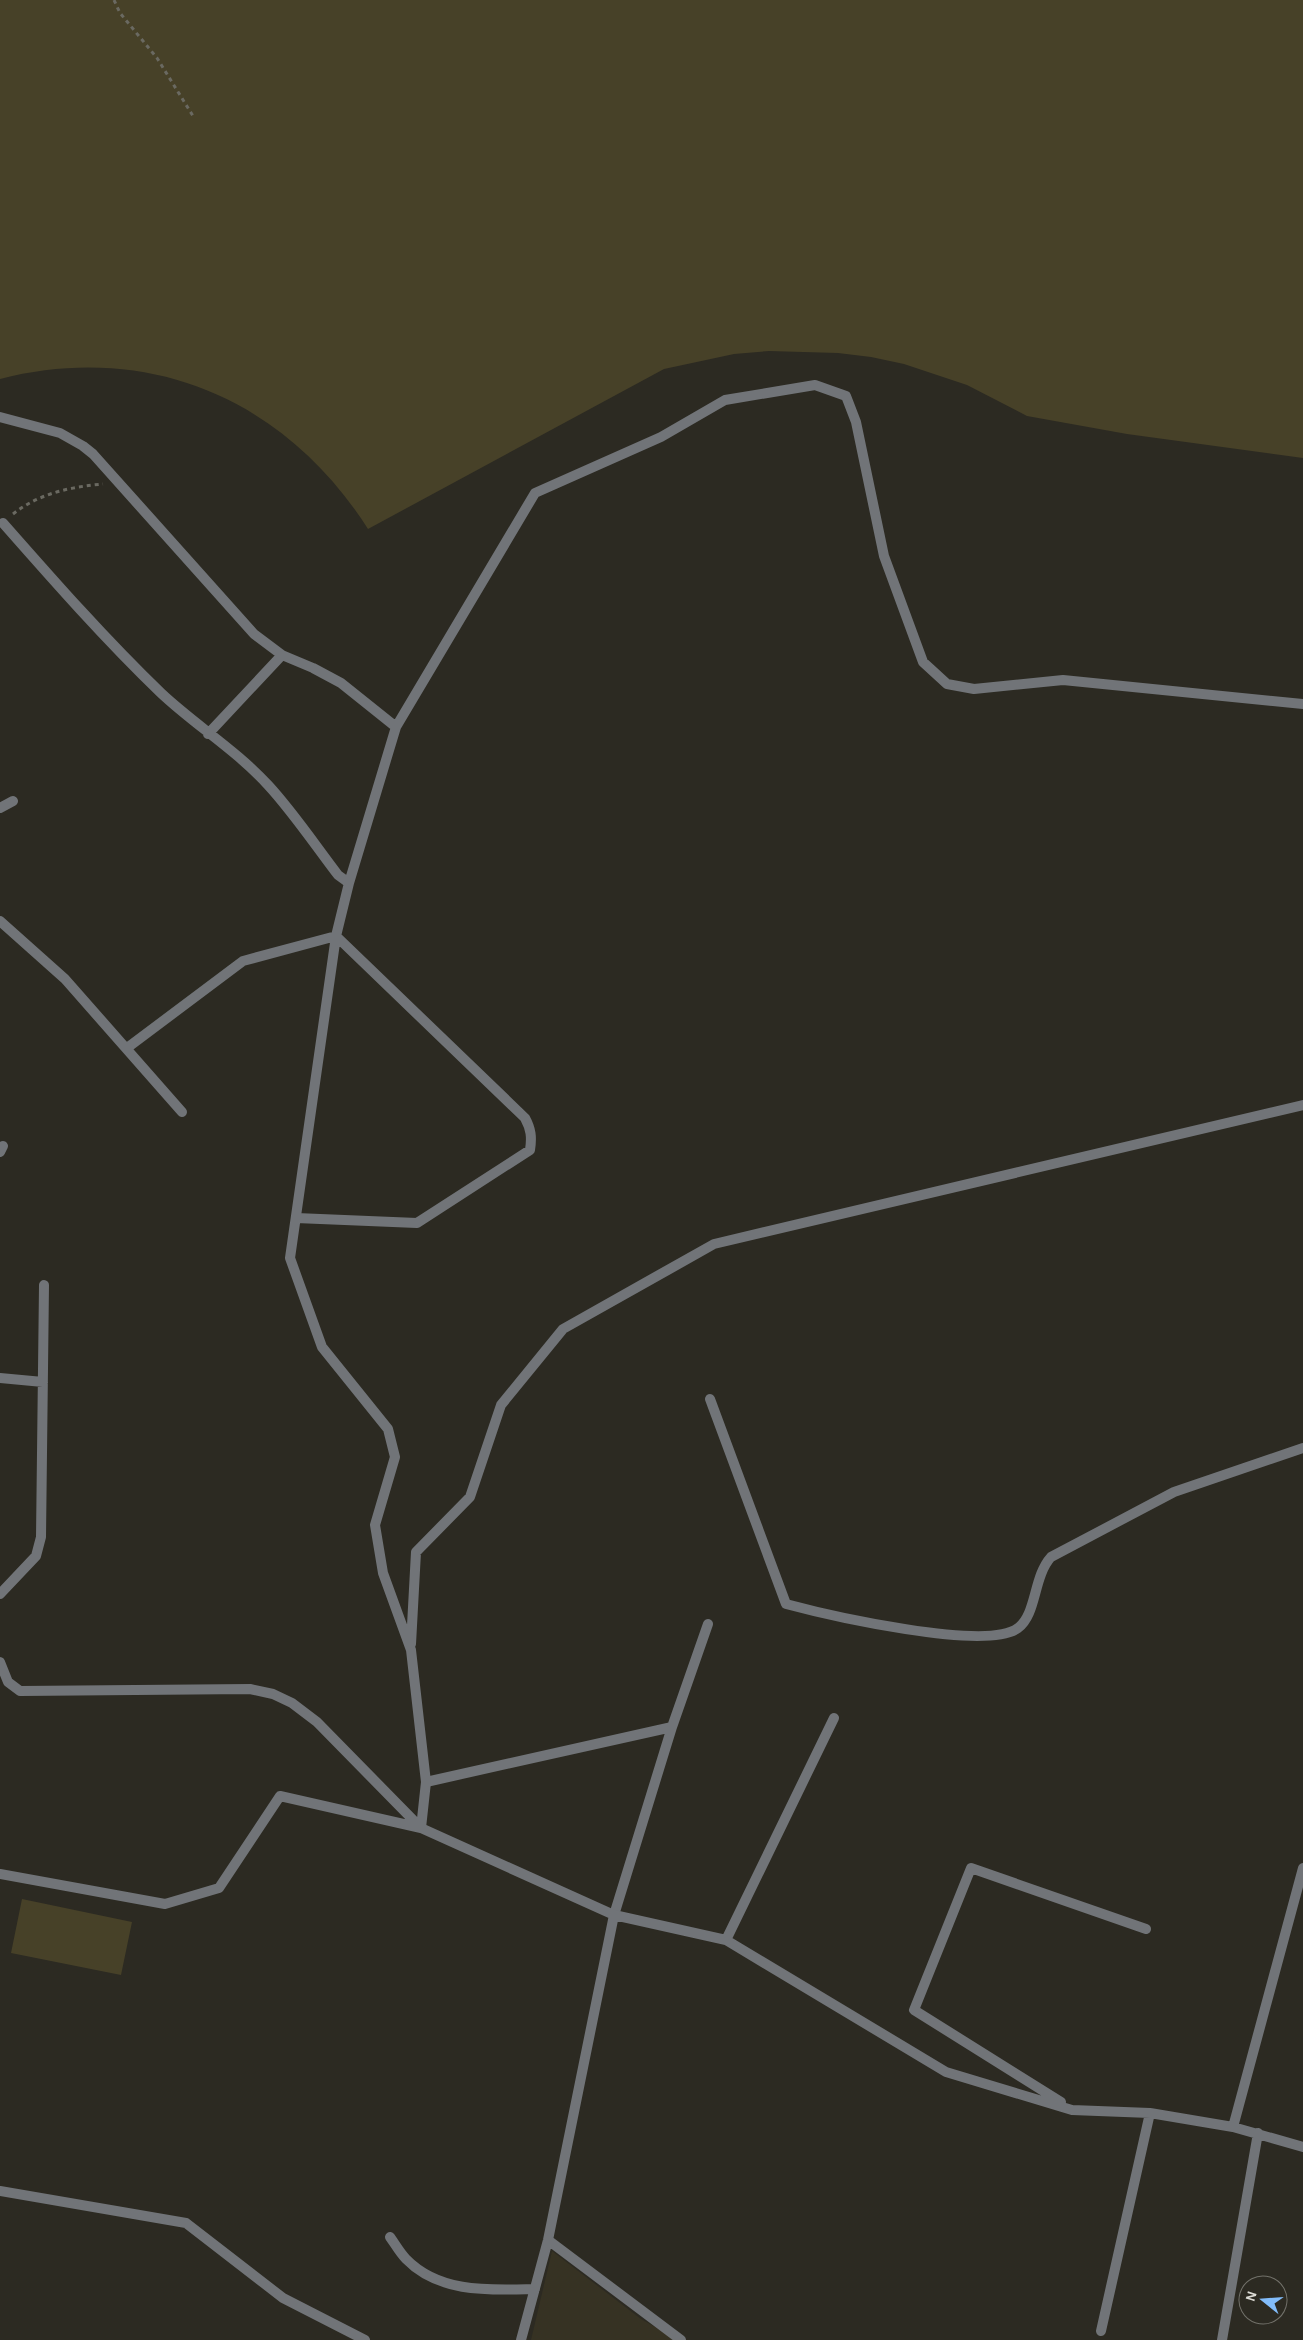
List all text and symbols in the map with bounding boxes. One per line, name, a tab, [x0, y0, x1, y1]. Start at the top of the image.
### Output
north arrow	[1238, 2275, 1288, 2325]
text: N	[1243, 2290, 1260, 2303]

